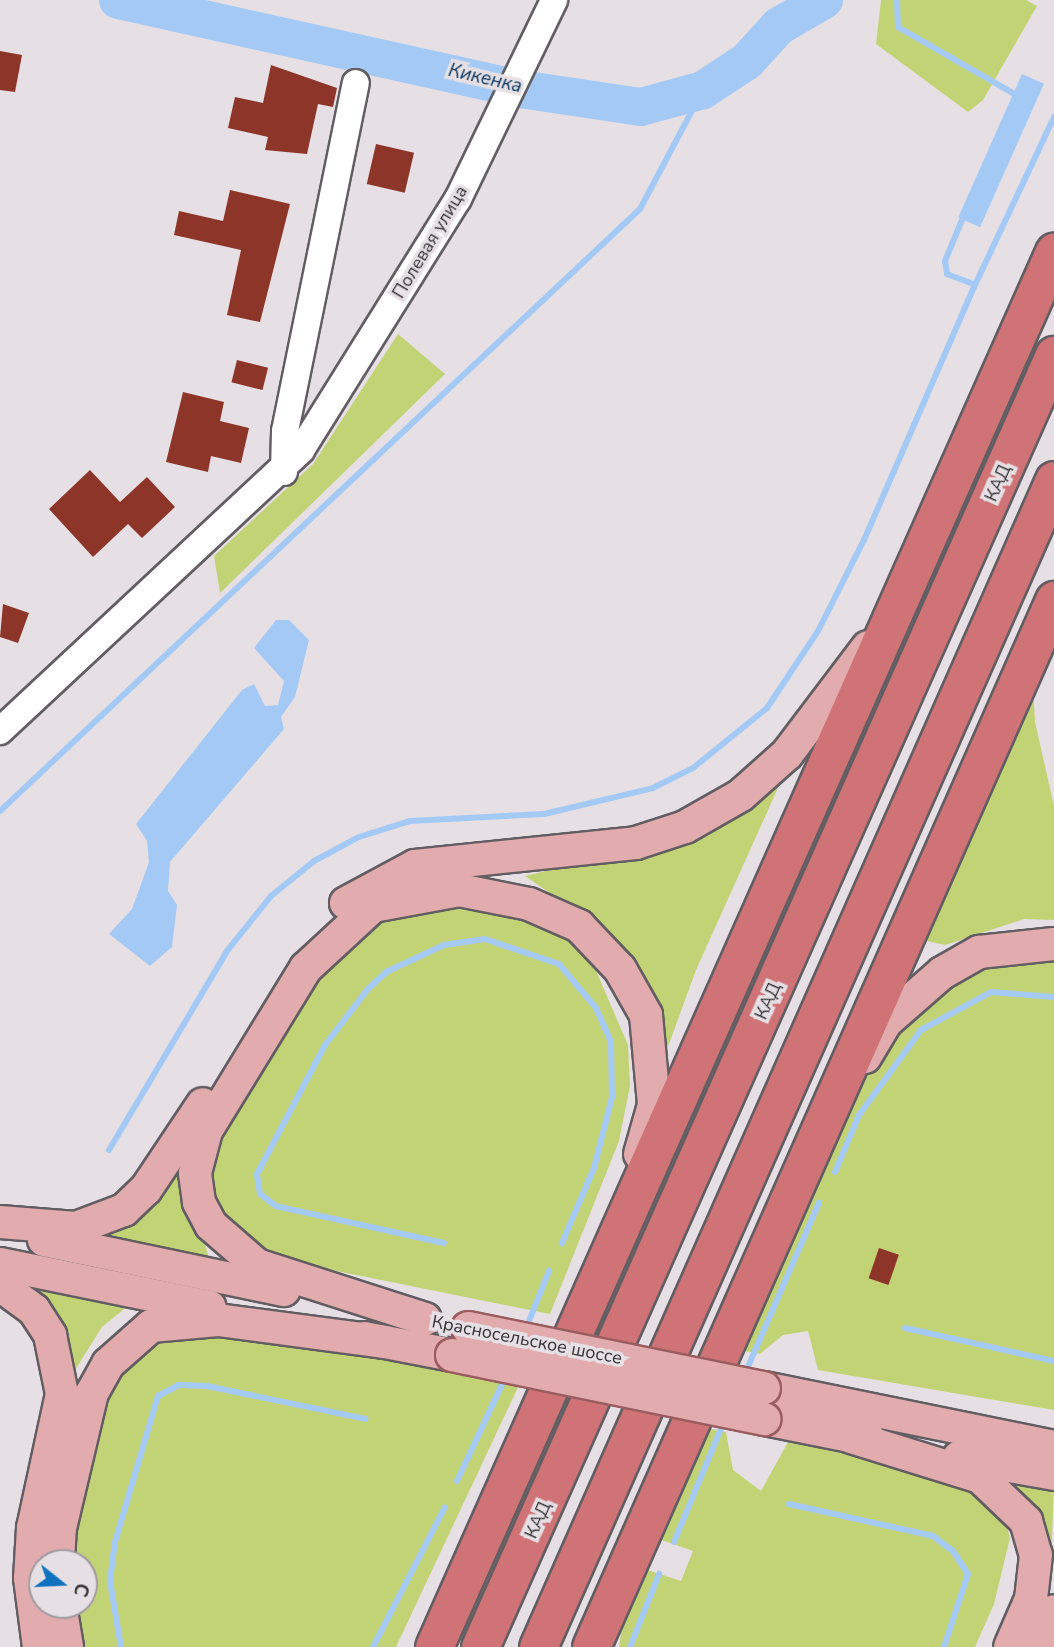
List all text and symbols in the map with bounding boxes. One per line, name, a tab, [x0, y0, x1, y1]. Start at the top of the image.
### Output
water label: Кикенка	[446, 59, 524, 99]
street label: Полевая улица	[388, 182, 472, 302]
street label: КАД	[980, 461, 1016, 505]
street label: КАД	[750, 979, 786, 1023]
street label: Красносельское шоссе	[430, 1311, 624, 1369]
street label: КАД	[520, 1498, 556, 1542]
north arrow	[28, 1549, 98, 1619]
text: С	[67, 1580, 95, 1600]

